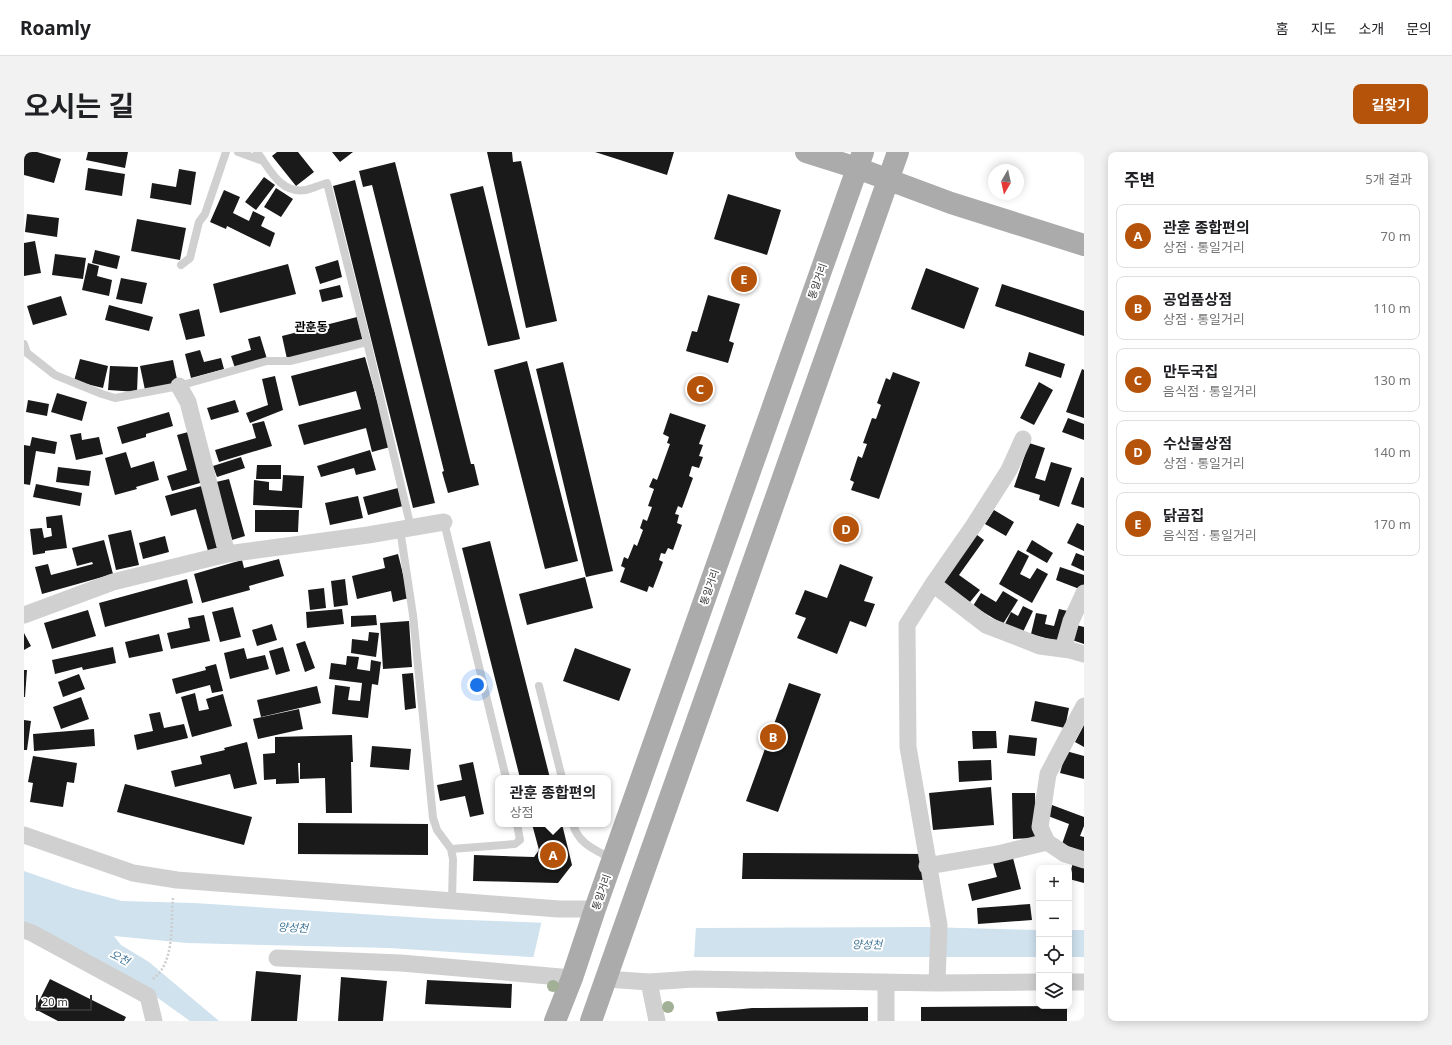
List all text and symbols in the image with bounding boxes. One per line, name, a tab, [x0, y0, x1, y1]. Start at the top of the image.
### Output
text: Roamly	[20, 15, 91, 41]
text: 홈	[1276, 19, 1289, 38]
text: 지도	[1311, 19, 1336, 38]
text: 소개	[1358, 19, 1384, 38]
text: 문의	[1406, 19, 1432, 38]
button: 길찾기	[1353, 84, 1428, 124]
text: 오시는 길	[24, 86, 134, 124]
north arrow	[988, 164, 1024, 200]
text: 주변	[1124, 168, 1155, 191]
text: 5개 결과	[1365, 170, 1412, 188]
text: 관훈 종합편의	[1163, 217, 1250, 237]
text: A	[1134, 227, 1143, 245]
text: 70 m	[1381, 227, 1411, 245]
text: 상점 · 통일거리	[1163, 238, 1245, 256]
street label: 통일거리	[804, 261, 830, 301]
pin: E	[731, 264, 757, 294]
text: 공업품상점	[1163, 289, 1232, 309]
text: B	[1134, 299, 1142, 317]
text: 110 m	[1373, 299, 1411, 317]
text: 상점 · 통일거리	[1163, 310, 1245, 328]
district label: 관훈동	[294, 318, 328, 335]
text: 만두국집	[1163, 361, 1218, 381]
text: C	[1134, 371, 1142, 389]
text: 130 m	[1373, 371, 1411, 389]
pin: C	[687, 374, 713, 404]
text: 음식점 · 통일거리	[1163, 382, 1257, 400]
text: 수산물상점	[1163, 433, 1232, 453]
text: D	[1133, 443, 1143, 461]
text: 140 m	[1373, 443, 1411, 461]
text: 상점 · 통일거리	[1163, 454, 1245, 472]
text: 닭곰집	[1163, 505, 1204, 525]
pin: D	[833, 514, 859, 544]
text: E	[1134, 515, 1142, 533]
text: 170 m	[1373, 515, 1411, 533]
text: 음식점 · 통일거리	[1163, 526, 1257, 544]
street label: 통일거리	[696, 567, 722, 607]
your location	[467, 675, 487, 695]
pin: B	[760, 722, 786, 752]
popup	[495, 775, 611, 827]
text: 관훈 종합편의	[510, 782, 596, 802]
text: 상점	[510, 803, 534, 821]
pin: A	[540, 840, 566, 870]
map controls	[1036, 865, 1072, 1009]
button: +	[1036, 865, 1072, 901]
street label: 통일거리	[588, 872, 614, 912]
button: −	[1036, 901, 1072, 937]
water label: 양성천	[277, 919, 310, 935]
water label: 양성천	[852, 936, 884, 952]
button: locate	[1036, 937, 1072, 973]
water label: 오천	[108, 946, 134, 969]
button: layers	[1036, 973, 1072, 1009]
scale bar	[36, 993, 92, 1012]
text: 20 m	[42, 994, 68, 1009]

